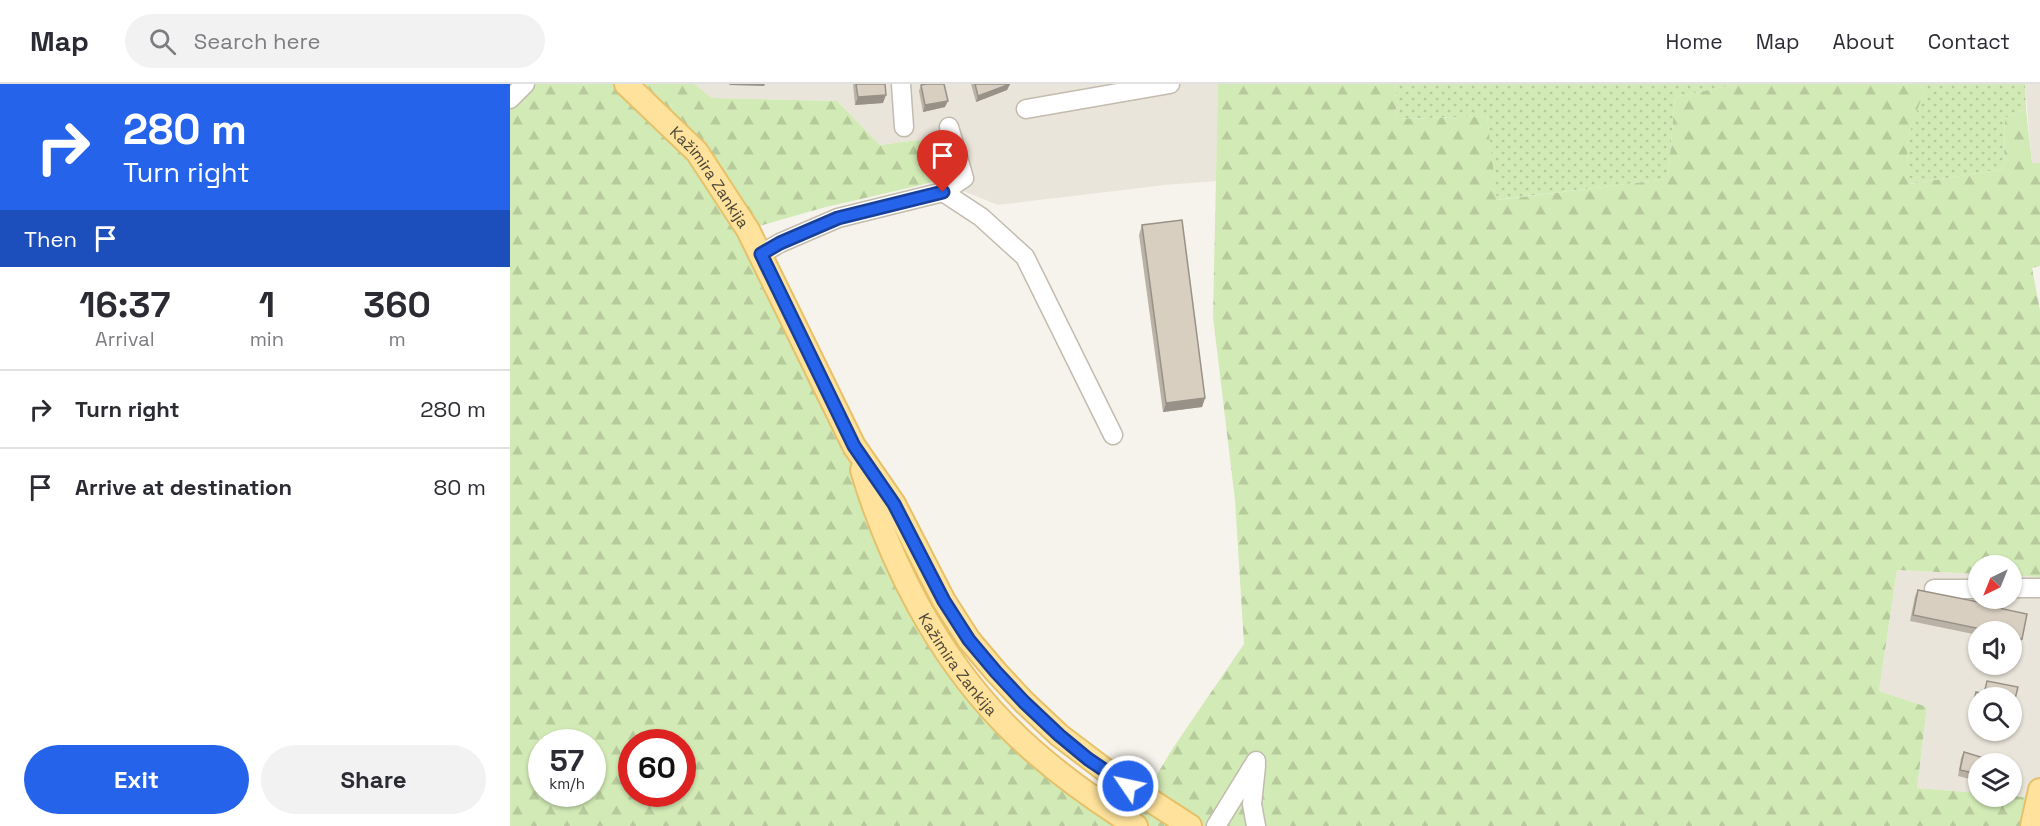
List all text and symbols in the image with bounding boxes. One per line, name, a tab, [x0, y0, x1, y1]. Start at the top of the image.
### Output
search box	[125, 14, 545, 68]
text: Map	[30, 23, 89, 59]
icon: search	[146, 25, 179, 58]
text: Search here	[194, 27, 321, 55]
text: Home	[1665, 28, 1723, 55]
text: Map	[1756, 28, 1800, 55]
text: About	[1833, 28, 1895, 55]
text: Contact	[1928, 28, 2010, 55]
text: 280 m	[123, 103, 247, 156]
icon: right	[24, 108, 102, 186]
street label: Kažimira Zankija	[665, 122, 754, 232]
pin	[917, 130, 968, 192]
icon: arrive	[926, 139, 959, 172]
text: Turn right	[123, 155, 250, 190]
icon: arrive	[89, 222, 122, 255]
text: Then	[24, 225, 77, 253]
text: 16:37	[79, 282, 170, 328]
text: 1	[259, 282, 275, 328]
text: 360	[363, 282, 431, 328]
text: Arrival	[95, 326, 155, 352]
text: min	[250, 326, 284, 352]
text: m	[388, 326, 406, 352]
icon: right	[24, 393, 57, 426]
text: Turn right	[75, 395, 180, 423]
text: 280 m	[420, 395, 486, 423]
icon: arrive	[24, 471, 57, 504]
text: Arrive at destination	[75, 473, 292, 501]
text: 80 m	[434, 473, 486, 501]
north arrow	[1968, 555, 2022, 609]
map controls	[1968, 555, 2022, 807]
street label: Kažimira Zankija	[914, 609, 1002, 720]
button: sound	[1968, 621, 2022, 675]
button: search	[1968, 687, 2022, 741]
speed limit sign: 60	[618, 729, 696, 807]
text: 57	[550, 741, 584, 780]
button: Exit	[24, 745, 249, 814]
button: Share	[261, 745, 486, 814]
button: layers	[1968, 753, 2022, 807]
position arrow	[1096, 754, 1160, 818]
text: km/h	[549, 774, 585, 793]

